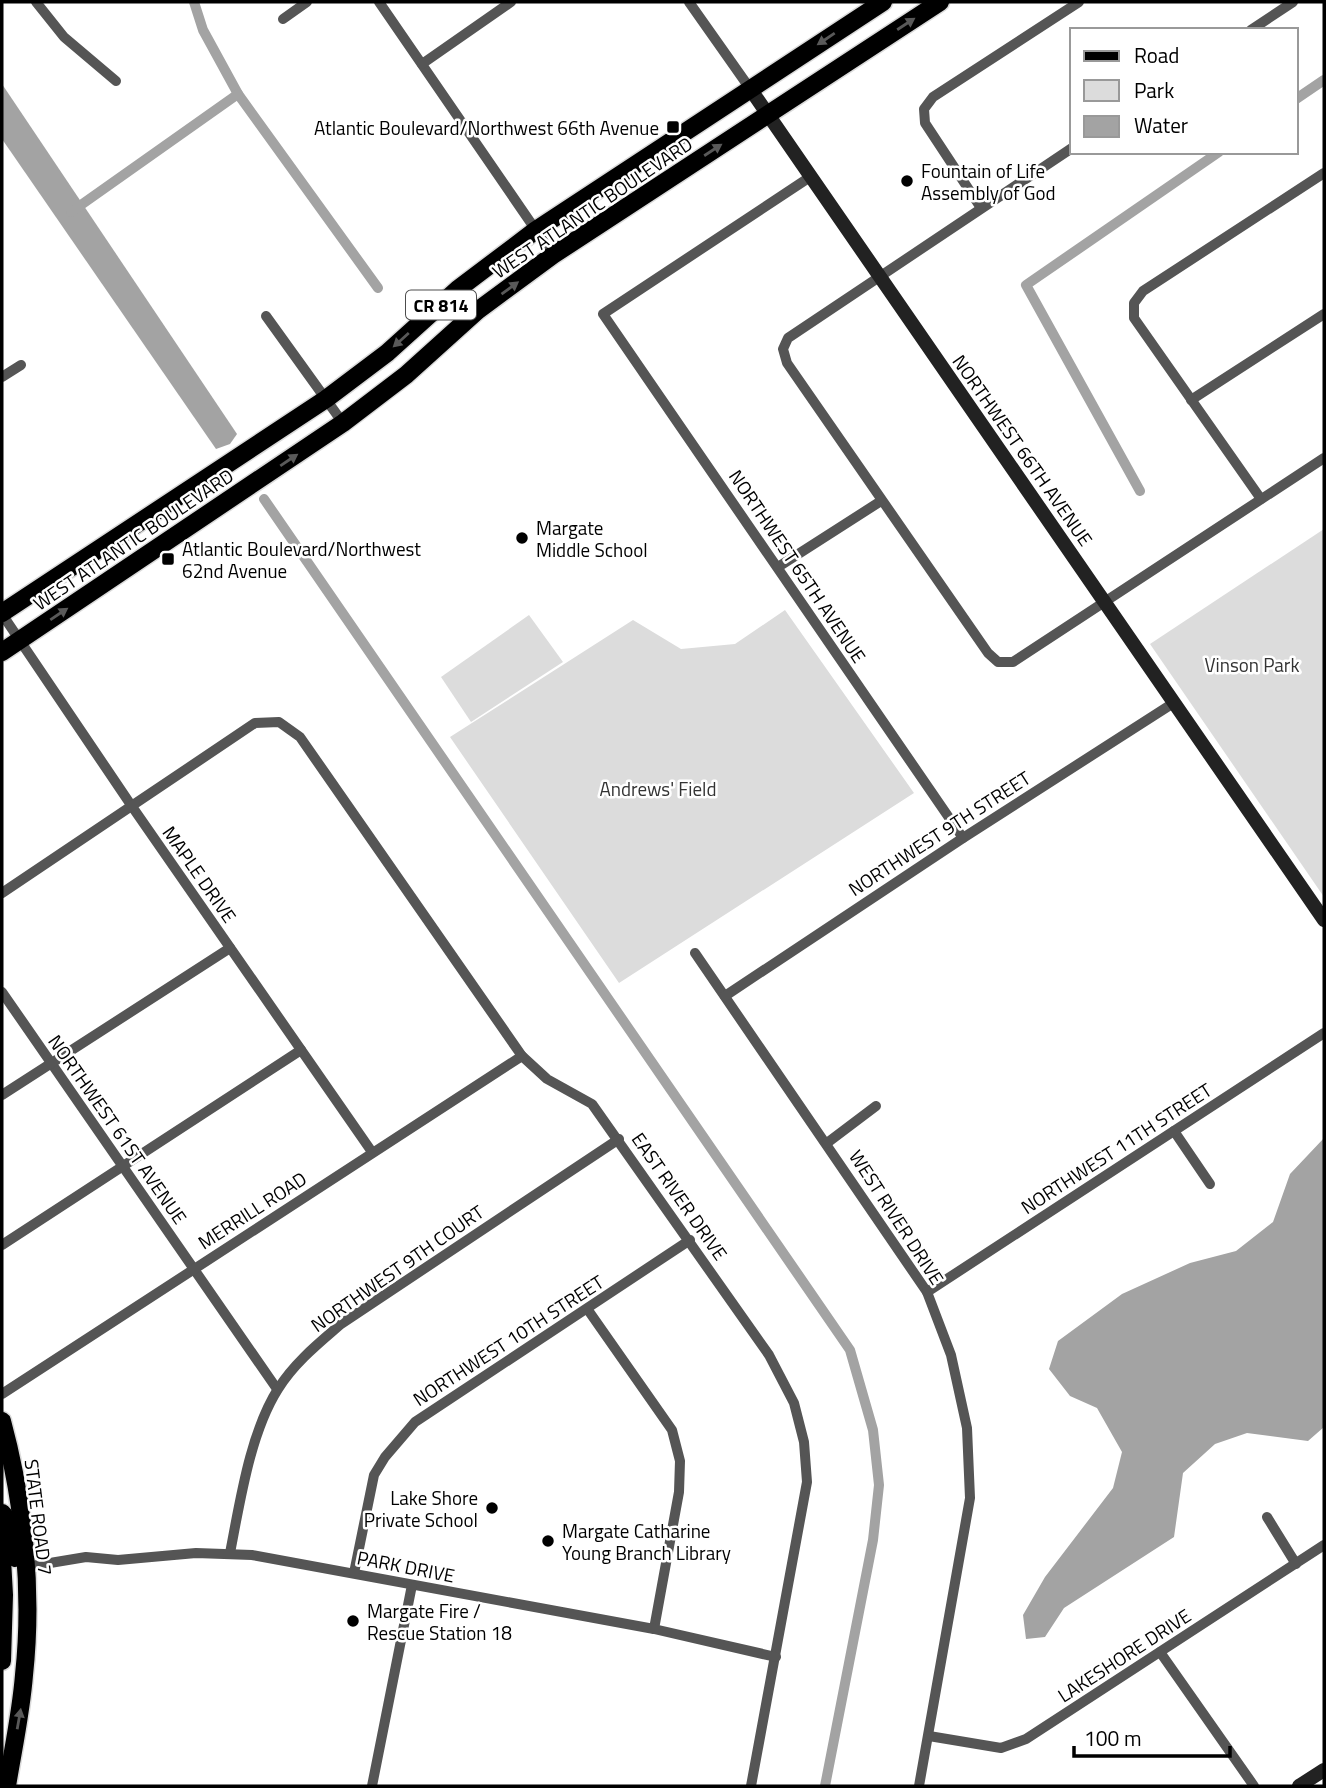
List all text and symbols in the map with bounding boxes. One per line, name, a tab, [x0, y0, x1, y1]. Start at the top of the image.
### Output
one-way arrow	[897, 17, 915, 31]
legend	[1070, 28, 1298, 154]
one-way arrow	[817, 33, 836, 46]
text: Road	[1134, 39, 1179, 71]
text: Park	[1134, 74, 1174, 106]
text: Water	[1134, 109, 1188, 141]
place label: Atlantic Boulevard/Northwest 66th Avenue	[314, 113, 659, 142]
marker: Atlantic Boulevard/Northwest 66th Avenue	[665, 119, 681, 135]
street label: WEST ATLANTIC BOULEVARD	[486, 129, 698, 285]
one-way arrow	[704, 144, 723, 157]
place label: Fountain of Life Assembly of God	[921, 156, 1056, 207]
marker: Fountain of Life Assembly of God	[899, 173, 915, 189]
one-way arrow	[500, 280, 518, 295]
road number: CR 814	[406, 290, 476, 320]
one-way arrow	[392, 332, 410, 348]
street label: NORTHWEST 66TH AVENUE	[946, 348, 1100, 552]
one-way arrow	[280, 454, 299, 467]
street label: WEST ATLANTIC BOULEVARD	[27, 461, 239, 617]
street label: NORTHWEST 65TH AVENUE	[722, 464, 874, 668]
place label: Margate Middle School	[536, 513, 648, 564]
marker: Margate Middle School	[514, 530, 530, 546]
place label: Atlantic Boulevard/Northwest 62nd Avenue	[182, 534, 421, 585]
marker: Atlantic Boulevard/Northwest 62nd Avenue	[160, 551, 176, 567]
one-way arrow	[49, 608, 68, 621]
park label: Vinson Park	[1204, 650, 1300, 679]
street label: NORTHWEST 9TH STREET	[842, 763, 1036, 903]
park label: Andrews' Field	[599, 774, 717, 803]
street label: MAPLE DRIVE	[156, 820, 244, 928]
street label: NORTHWEST 61ST AVENUE	[42, 1028, 194, 1230]
street label: NORTHWEST 11TH STREET	[1015, 1075, 1217, 1221]
street label: EAST RIVER DRIVE	[625, 1126, 735, 1266]
street label: WEST RIVER DRIVE	[842, 1144, 952, 1290]
street label: MERRILL ROAD	[192, 1164, 312, 1256]
street label: NORTHWEST 9TH COURT	[305, 1197, 489, 1339]
street label: NORTHWEST 10TH STREET	[407, 1267, 609, 1413]
street label: STATE ROAD 7	[17, 1457, 61, 1577]
place label: Lake Shore Private School	[364, 1483, 478, 1534]
marker: Lake Shore Private School	[484, 1500, 500, 1516]
place label: Margate Catharine Young Branch Library	[562, 1516, 731, 1567]
marker: Margate Catharine Young Branch Library	[540, 1533, 556, 1549]
street label: PARK DRIVE	[355, 1542, 457, 1590]
place label: Margate Fire / Rescue Station 18	[367, 1596, 512, 1647]
street label: LAKESHORE DRIVE	[1052, 1601, 1196, 1709]
marker: Margate Fire / Rescue Station 18	[345, 1613, 361, 1629]
one-way arrow	[14, 1708, 25, 1730]
scale bar	[1074, 1714, 1230, 1758]
text: 100 m	[1084, 1722, 1141, 1754]

